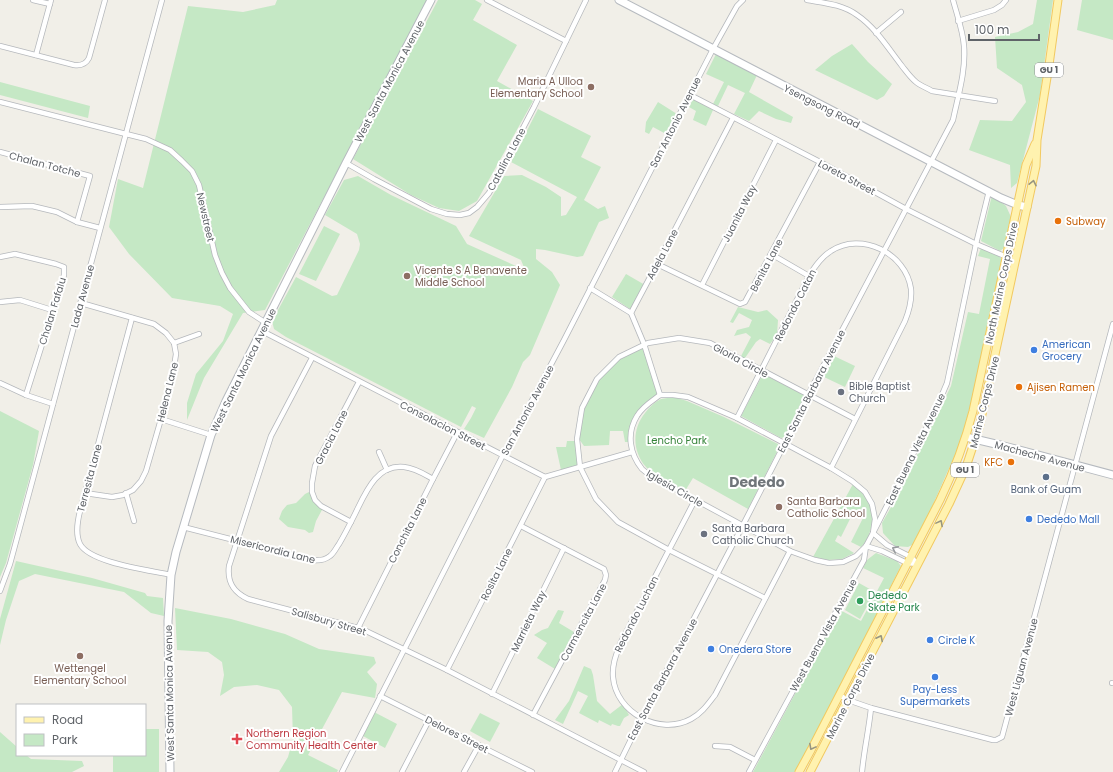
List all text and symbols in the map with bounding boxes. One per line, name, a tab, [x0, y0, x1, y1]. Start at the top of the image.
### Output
scale bar	[969, 16, 1039, 42]
street label: West Santa Monica Avenue	[351, 17, 428, 145]
text: 100 m	[975, 21, 1009, 38]
road number: GU 1	[1035, 63, 1063, 77]
place label: Maria A Ulloa Elementary School	[490, 74, 583, 101]
street label: San Antonio Avenue	[646, 74, 705, 170]
street label: Ysengsong Road	[781, 81, 863, 132]
marker: Maria A Ulloa Elementary School	[586, 82, 596, 92]
street label: Catalina Lane	[484, 125, 529, 193]
street label: Chalan Totche	[8, 148, 82, 181]
street label: Loreta Street	[815, 156, 878, 199]
one-way arrow	[1028, 179, 1036, 186]
street label: Juanita Way	[719, 182, 760, 244]
street label: Newstreet	[193, 191, 219, 244]
place label: Subway	[1066, 214, 1106, 229]
marker: Subway	[1053, 216, 1063, 226]
street label: North Marine Corps Drive	[981, 221, 1022, 345]
street label: Adela Lane	[643, 226, 682, 282]
street label: Benita Lane	[746, 236, 787, 294]
street label: Lada Avenue	[67, 263, 98, 329]
place label: Vicente S A Benavente Middle School	[415, 263, 527, 290]
street label: Redondo Catan	[771, 267, 820, 344]
marker: Vicente S A Benavente Middle School	[402, 271, 412, 281]
street label: Chalan Fafalu	[35, 276, 70, 347]
street label: West Santa Monica Avenue	[207, 306, 280, 435]
street label: East Santa Barbara Avenue	[774, 327, 849, 455]
place label: American Grocery	[1042, 337, 1091, 364]
street label: Gloria Circle	[710, 340, 771, 381]
marker: American Grocery	[1029, 345, 1039, 355]
street label: Marine Corps Drive	[966, 355, 1003, 450]
street label: Helena Lane	[153, 361, 182, 424]
street label: San Antonio Avenue	[497, 362, 558, 458]
place label: Bible Baptist Church	[849, 379, 911, 406]
place label: Ajisen Ramen	[1027, 380, 1095, 395]
marker: Ajisen Ramen	[1014, 382, 1024, 392]
marker: Bible Baptist Church	[836, 387, 846, 397]
street label: East Buena Vista Avenue	[882, 391, 949, 508]
street label: Consolacion Street	[397, 397, 489, 454]
street label: Gracia Lane	[311, 407, 352, 467]
park label: Lencho Park	[647, 433, 708, 448]
street label: Macheche Avenue	[993, 437, 1087, 476]
street label: Terresita Lane	[73, 443, 106, 514]
place label: KFC	[984, 455, 1003, 470]
marker: KFC	[1006, 457, 1016, 467]
road number: GU 1	[951, 463, 979, 477]
street label: Iglesia Circle	[643, 466, 706, 511]
district label: Dededo	[729, 472, 785, 492]
marker: Bank of Guam	[1041, 472, 1051, 482]
place label: Bank of Guam	[1011, 482, 1081, 497]
place label: Santa Barbara Catholic School	[787, 494, 865, 521]
street label: Conchita Lane	[384, 495, 431, 566]
marker: Santa Barbara Catholic School	[774, 502, 784, 512]
place label: Dededo Mall	[1037, 512, 1099, 527]
marker: Dededo Mall	[1024, 514, 1034, 524]
one-way arrow	[935, 519, 942, 527]
place label: Santa Barbara Catholic Church	[712, 521, 793, 548]
marker: Santa Barbara Catholic Church	[699, 529, 709, 539]
street label: Misericordia Lane	[229, 532, 317, 567]
street label: Rosita Lane	[477, 545, 516, 603]
one-way arrow	[892, 546, 899, 554]
street label: Redondo Luchan	[611, 573, 662, 655]
street label: West Buena Vista Avenue	[786, 576, 861, 694]
street label: Carmencita Lane	[557, 581, 610, 664]
street label: Marrieta Way	[507, 588, 550, 654]
place label: Dededo Skate Park	[868, 588, 921, 615]
marker: Dededo Skate Park	[855, 596, 865, 606]
street label: Salisbury Street	[290, 604, 368, 639]
street label: East Santa Barbara Avenue	[624, 616, 701, 743]
street label: West Liguan Avenue	[1001, 616, 1042, 718]
street label: West Santa Monica Avenue	[161, 625, 178, 761]
place label: Circle K	[938, 633, 975, 648]
one-way arrow	[875, 635, 883, 642]
marker: Circle K	[925, 635, 935, 645]
place label: Onedera Store	[719, 642, 791, 657]
marker: Onedera Store	[706, 644, 716, 654]
marker: Wettengel Elementary School	[75, 651, 85, 661]
street label: Marine Corps Drive	[822, 651, 879, 742]
place label: Wettengel Elementary School	[34, 661, 126, 688]
marker: Pay-Less Supermarkets	[930, 672, 940, 682]
place label: Pay-Less Supermarkets	[900, 682, 970, 709]
legend	[16, 704, 146, 756]
text: Road	[52, 711, 83, 728]
street label: Delores Street	[423, 712, 491, 757]
place label: Northern Region Community Health Center	[246, 726, 377, 753]
text: Park	[52, 731, 79, 748]
marker: Northern Region Community Health Center	[231, 733, 243, 745]
one-way arrow	[810, 743, 817, 751]

